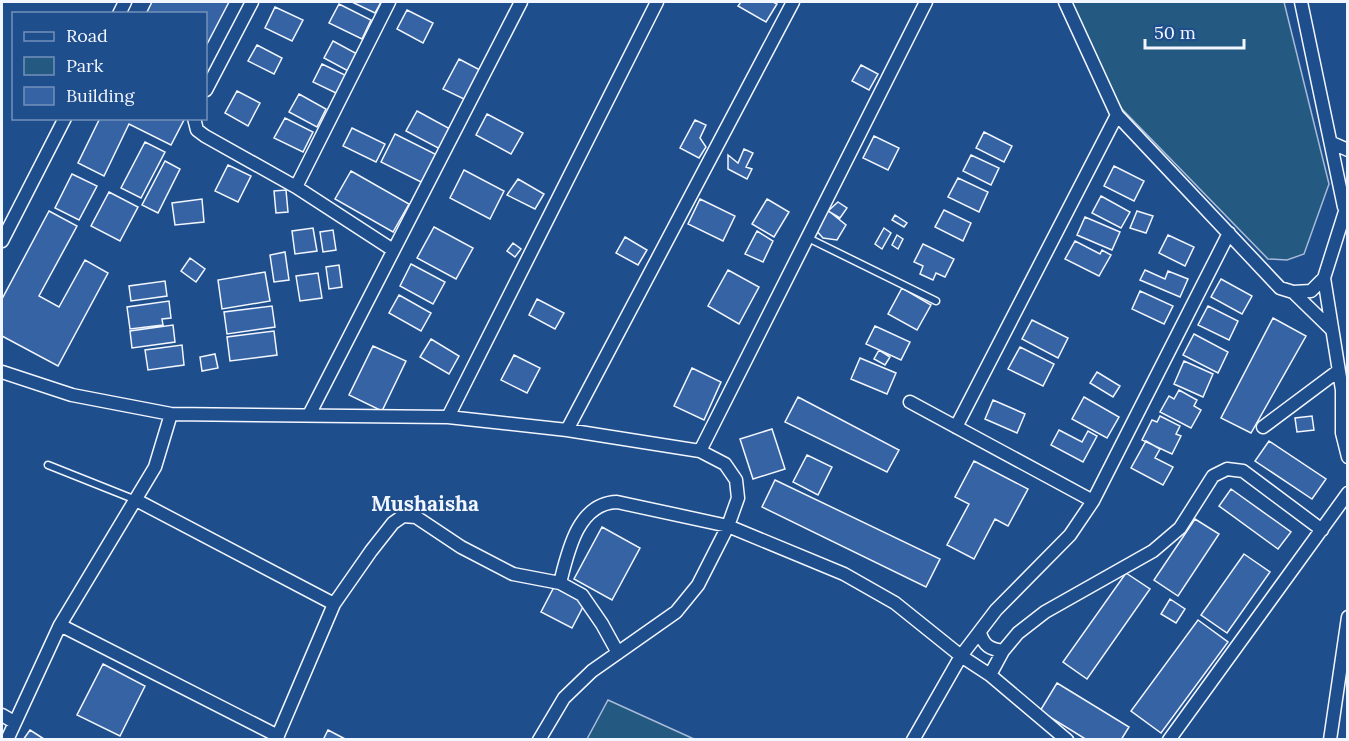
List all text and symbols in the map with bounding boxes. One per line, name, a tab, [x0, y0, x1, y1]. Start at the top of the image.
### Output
legend	[12, 12, 207, 120]
scale bar	[1145, 12, 1244, 50]
text: 50 m	[1154, 21, 1196, 44]
text: Road	[66, 24, 108, 47]
text: Park	[66, 54, 104, 77]
text: Building	[66, 84, 136, 107]
district label: Mushaisha	[371, 490, 479, 517]

